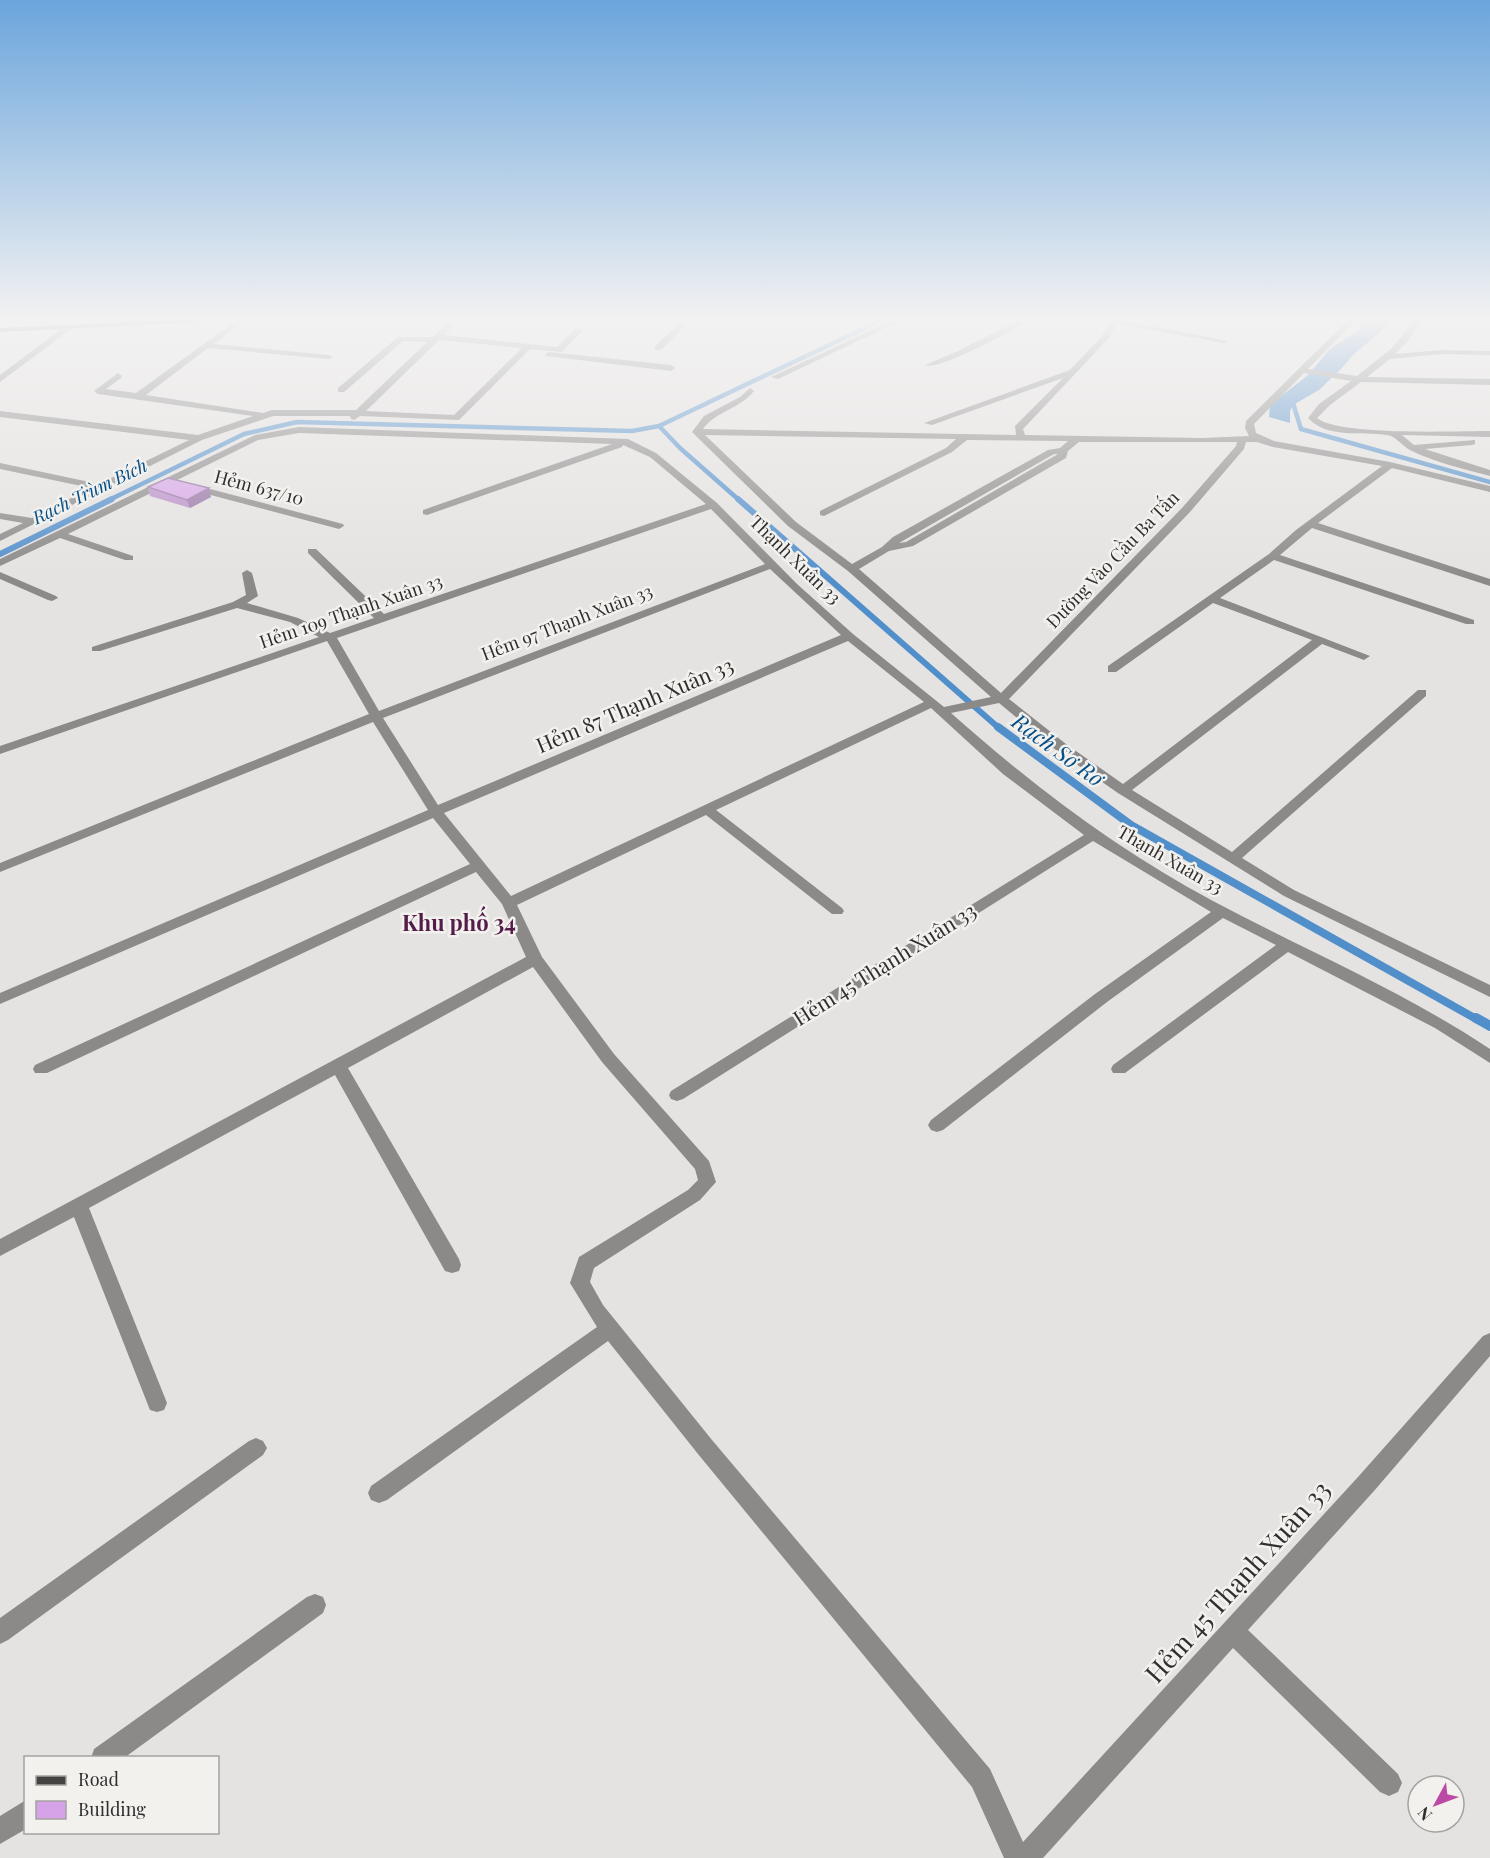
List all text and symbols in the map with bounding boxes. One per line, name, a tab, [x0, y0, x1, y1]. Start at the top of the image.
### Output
water label: Rạch Trùm Bích	[27, 453, 151, 530]
street label: Hẻm 637/10	[212, 464, 307, 510]
street label: Đường Vào Cầu Ba Tấn	[1039, 484, 1184, 633]
street label: Thạnh Xuân 33	[745, 510, 847, 609]
street label: Hẻm 109 Thạnh Xuân 33	[256, 569, 445, 654]
street label: Hẻm 97 Thạnh Xuân 33	[478, 578, 656, 666]
street label: Hẻm 87 Thạnh Xuân 33	[531, 650, 737, 758]
water label: Rạch Sơ Rơ	[1006, 705, 1112, 793]
street label: Thạnh Xuân 33	[1113, 819, 1228, 899]
street label: Hẻm 45 Thạnh Xuân 33	[787, 896, 981, 1031]
district label: Khu phố 34	[402, 906, 516, 937]
street label: Hẻm 45 Thạnh Xuân 33	[1137, 1472, 1337, 1690]
legend	[24, 1756, 219, 1834]
text: Road	[78, 1767, 119, 1791]
north arrow	[1406, 1774, 1466, 1834]
text: Building	[78, 1797, 146, 1821]
text: N	[1412, 1803, 1436, 1825]

